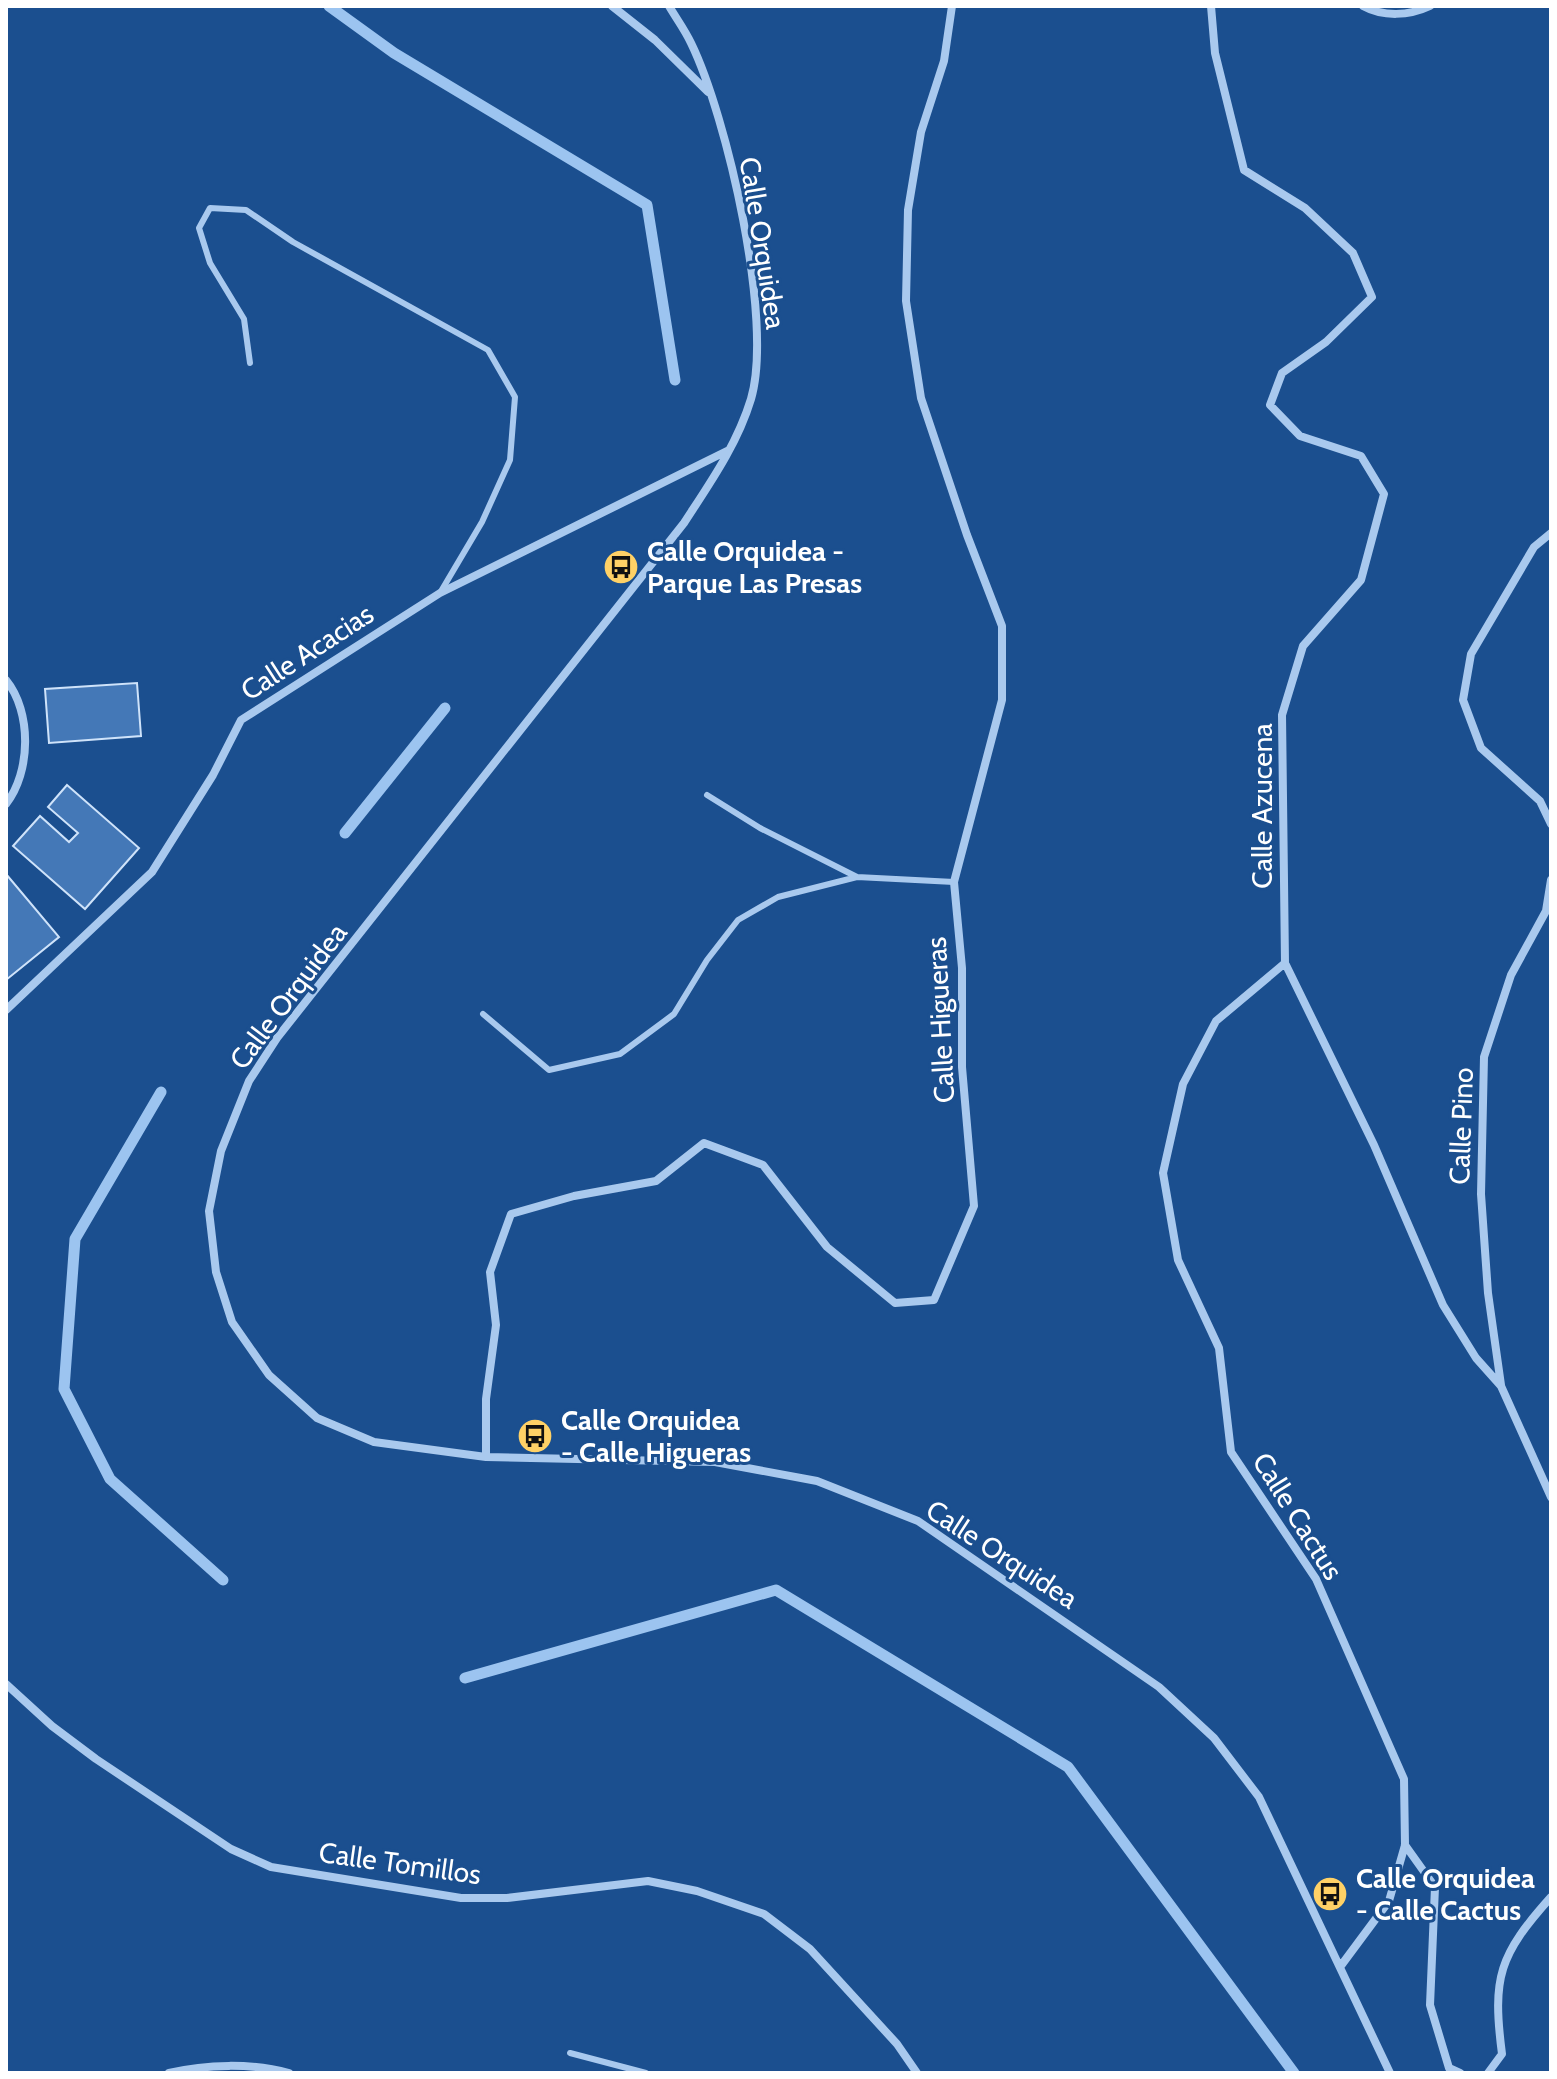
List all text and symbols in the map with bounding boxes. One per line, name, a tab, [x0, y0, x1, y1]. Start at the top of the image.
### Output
street label: Calle Orquidea	[733, 155, 793, 332]
place label: Calle Orquidea - Parque Las Presas	[647, 534, 862, 600]
bus stop icon: Calle Orquidea - Parque Las Presas	[602, 548, 640, 586]
street label: Calle Acacias	[234, 597, 380, 707]
street label: Calle Azucena	[1245, 723, 1279, 889]
street label: Calle Orquidea	[222, 916, 354, 1076]
street label: Calle Higueras	[919, 936, 961, 1104]
street label: Calle Pino	[1442, 1067, 1480, 1185]
place label: Calle Orquidea - Calle Higueras	[561, 1403, 751, 1469]
bus stop icon: Calle Orquidea - Calle Higueras	[516, 1417, 554, 1455]
street label: Calle Cactus	[1246, 1446, 1350, 1586]
street label: Calle Orquidea	[920, 1492, 1085, 1616]
street label: Calle Tomillos	[317, 1835, 483, 1891]
place label: Calle Orquidea - Calle Cactus	[1356, 1861, 1535, 1927]
bus stop icon: Calle Orquidea - Calle Cactus	[1311, 1875, 1349, 1913]

